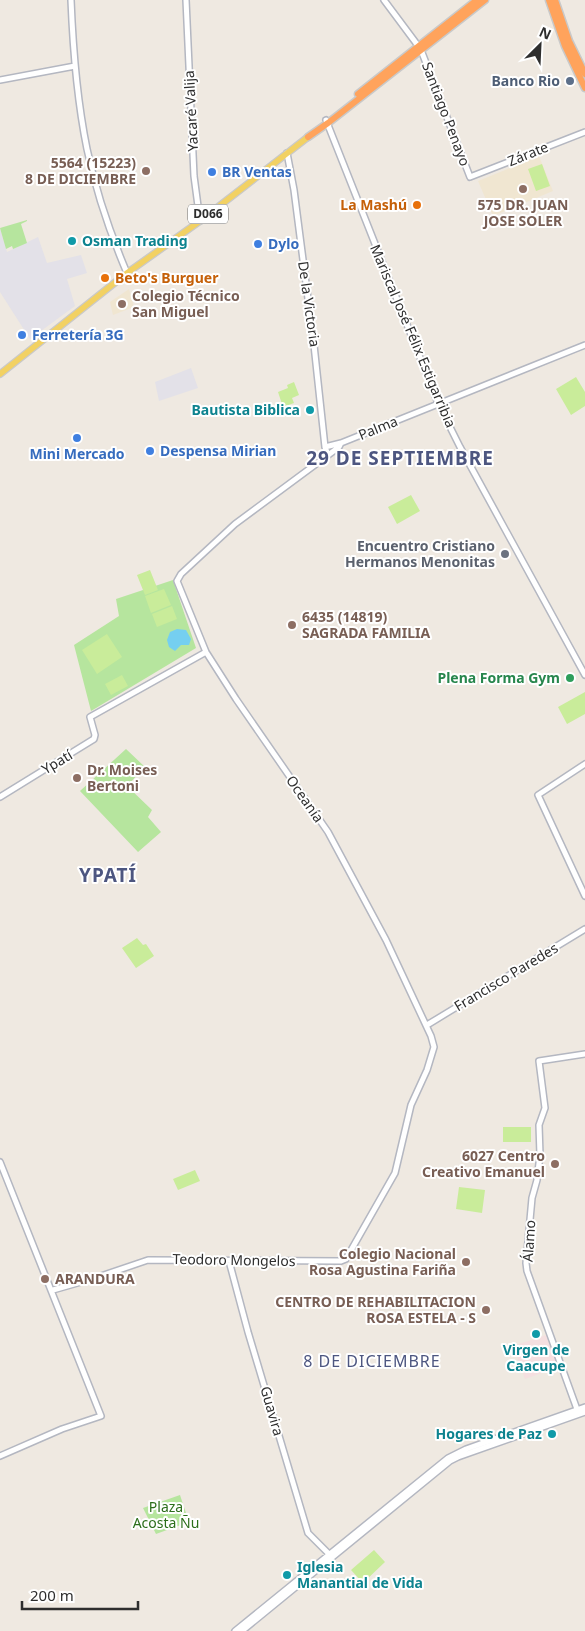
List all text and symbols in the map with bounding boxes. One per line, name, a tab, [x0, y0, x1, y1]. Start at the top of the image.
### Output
north arrow	[515, 20, 565, 70]
text: N	[536, 22, 555, 44]
street label: Santiago Penayo	[418, 59, 475, 169]
street label: Yacaré Valija	[179, 70, 202, 152]
place label: Banco Rio	[491, 71, 560, 90]
marker: Banco Rio	[564, 75, 576, 87]
street label: Zárate	[505, 137, 551, 170]
place label: 5564 (15223) 8 DE DICIEMBRE	[25, 153, 136, 188]
place label: BR Ventas	[222, 162, 292, 181]
marker: 5564 (15223) 8 DE DICIEMBRE	[140, 165, 152, 177]
marker: BR Ventas	[206, 166, 218, 178]
marker: 575 DR. JUAN JOSE SOLER	[517, 183, 529, 195]
place label: La Mashú	[340, 195, 407, 214]
place label: 575 DR. JUAN JOSE SOLER	[478, 195, 568, 230]
marker: La Mashú	[411, 199, 423, 211]
road number: D066	[188, 204, 228, 223]
place label: Osman Trading	[82, 231, 188, 250]
place label: Dylo	[268, 234, 299, 253]
marker: Osman Trading	[66, 235, 78, 247]
marker: Dylo	[252, 238, 264, 250]
street label: Mariscal José Félix Estigarribia	[366, 241, 461, 430]
street label: De la Victoria	[294, 260, 325, 348]
place label: Beto's Burguer	[115, 268, 219, 287]
marker: Beto's Burguer	[99, 272, 111, 284]
place label: Colegio Técnico San Miguel	[132, 286, 240, 321]
marker: Colegio Técnico San Miguel	[116, 298, 128, 310]
place label: Ferretería 3G	[32, 325, 124, 344]
marker: Ferretería 3G	[16, 329, 28, 341]
place label: Bautista Biblica	[192, 400, 300, 419]
marker: Bautista Biblica	[304, 404, 316, 416]
street label: Palma	[355, 411, 400, 444]
marker: Mini Mercado	[71, 432, 83, 444]
place label: Despensa Mirian	[160, 441, 276, 460]
place label: Mini Mercado	[29, 444, 125, 463]
marker: Despensa Mirian	[144, 445, 156, 457]
district label: 29 DE SEPTIEMBRE	[306, 445, 494, 471]
place label: Encuentro Cristiano Hermanos Menonitas	[345, 536, 495, 571]
marker: Encuentro Cristiano Hermanos Menonitas	[499, 548, 511, 560]
place label: 6435 (14819) SAGRADA FAMILIA	[302, 607, 430, 642]
marker: 6435 (14819) SAGRADA FAMILIA	[286, 619, 298, 631]
place label: Plena Forma Gym	[438, 668, 560, 687]
marker: Plena Forma Gym	[564, 672, 576, 684]
street label: Ypatí	[38, 745, 76, 778]
place label: Dr. Moises Bertoni	[87, 760, 157, 795]
street label: Oceanía	[282, 771, 329, 826]
marker: Dr. Moises Bertoni	[71, 772, 83, 784]
district label: YPATÍ	[79, 862, 137, 888]
street label: Francisco Paredes	[450, 938, 561, 1015]
place label: 6027 Centro Creativo Emanuel	[422, 1146, 545, 1181]
marker: 6027 Centro Creativo Emanuel	[549, 1158, 561, 1170]
street label: Álamo	[518, 1219, 539, 1263]
place label: Colegio Nacional Rosa Agustina Fariña	[309, 1244, 456, 1279]
street label: Teodoro Mongelos	[172, 1249, 296, 1270]
marker: Colegio Nacional Rosa Agustina Fariña	[460, 1256, 472, 1268]
place label: ARANDURA	[55, 1269, 135, 1288]
marker: ARANDURA	[39, 1273, 51, 1285]
place label: CENTRO DE REHABILITACION ROSA ESTELA - S	[275, 1292, 476, 1327]
marker: CENTRO DE REHABILITACION ROSA ESTELA - S	[480, 1304, 492, 1316]
marker: Virgen de Caacupe	[530, 1328, 542, 1340]
place label: Virgen de Caacupe	[503, 1340, 569, 1375]
district label: 8 DE DICIEMBRE	[303, 1350, 441, 1372]
street label: Guavira	[256, 1384, 289, 1438]
place label: Hogares de Paz	[435, 1424, 542, 1443]
marker: Hogares de Paz	[546, 1428, 558, 1440]
park label: Plaza Acosta Ñu	[133, 1497, 199, 1532]
place label: Iglesia Manantial de Vida	[297, 1557, 423, 1592]
marker: Iglesia Manantial de Vida	[281, 1569, 293, 1581]
scale bar	[22, 1578, 139, 1610]
text: 200 m	[30, 1585, 74, 1605]

